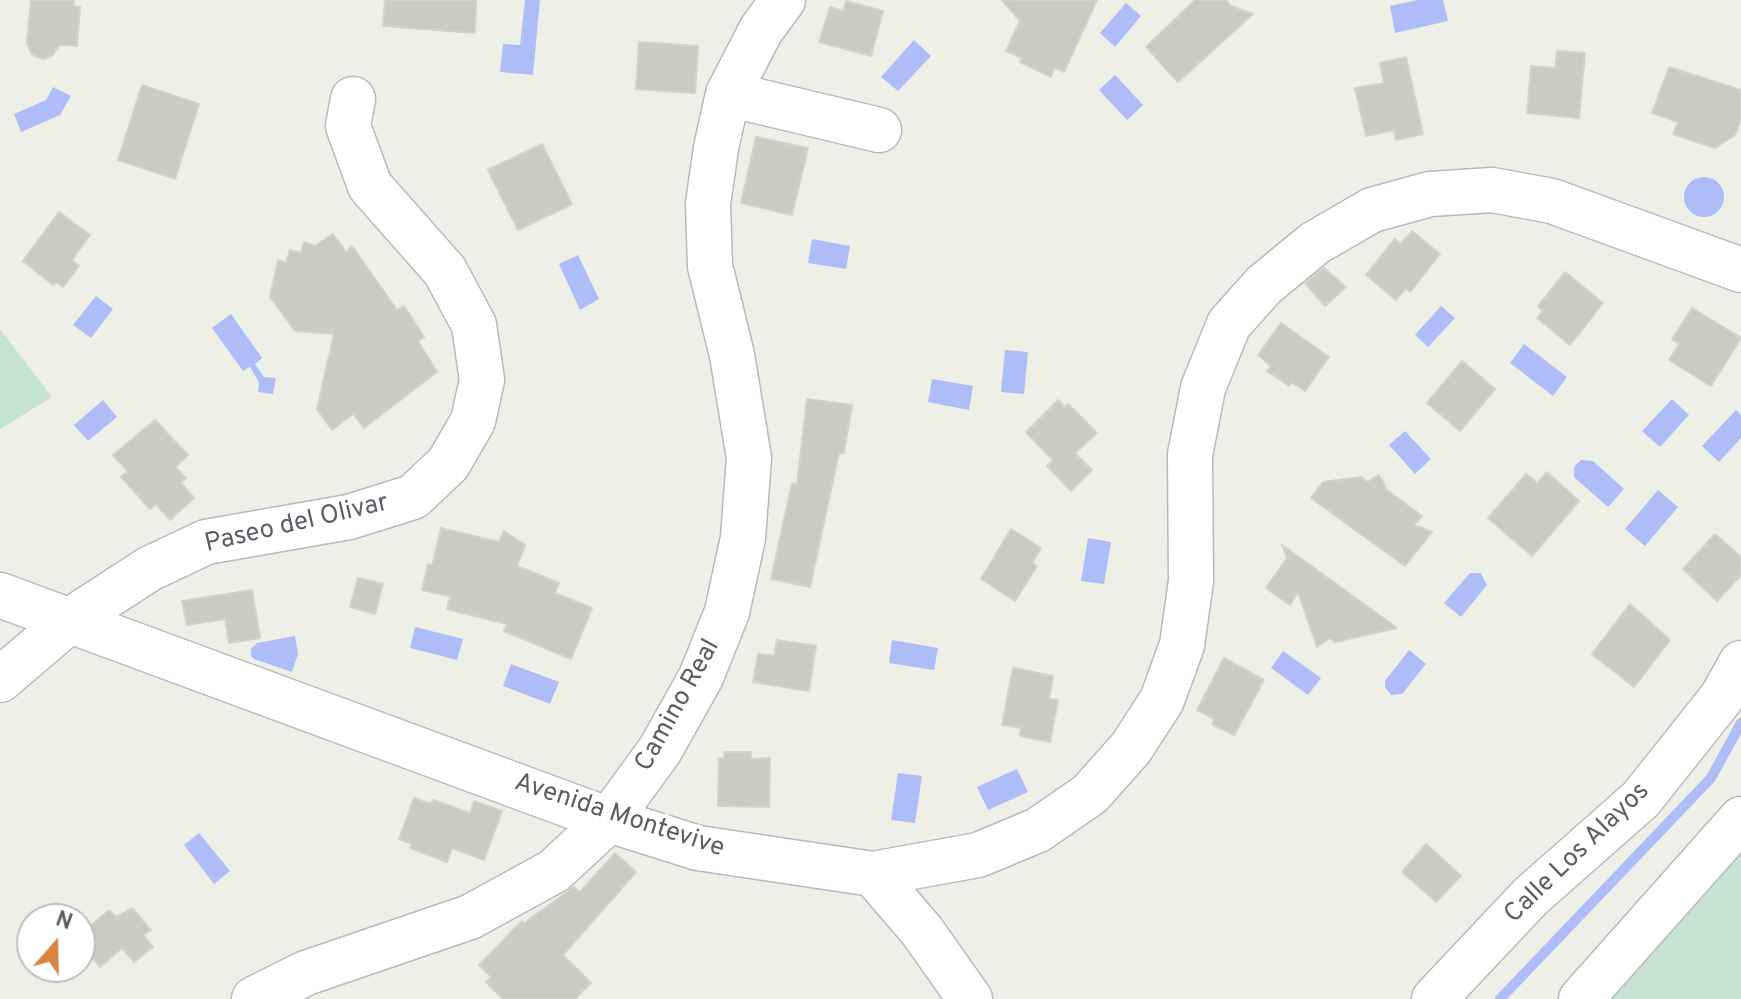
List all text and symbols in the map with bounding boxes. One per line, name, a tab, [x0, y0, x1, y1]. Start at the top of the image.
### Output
street label: Paseo del Olivar	[202, 489, 392, 561]
street label: Camino Real	[630, 635, 728, 777]
street label: Avenida Montevive	[510, 768, 728, 866]
street label: Calle Los Alayos	[1499, 777, 1657, 931]
north arrow	[16, 903, 96, 983]
text: N	[52, 906, 76, 937]

